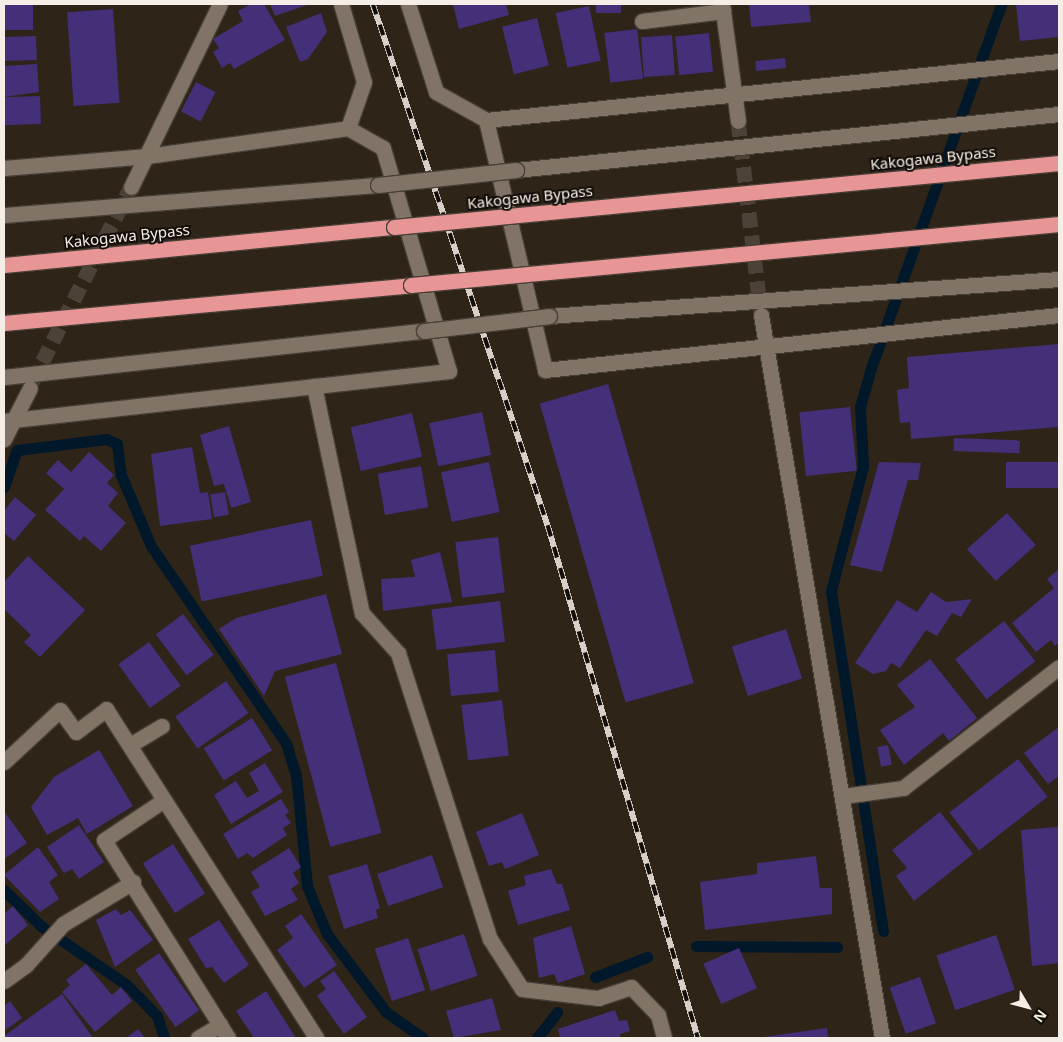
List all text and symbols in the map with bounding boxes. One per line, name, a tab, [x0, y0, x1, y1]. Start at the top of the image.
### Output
street label: Kakogawa Bypass	[869, 142, 997, 174]
street label: Kakogawa Bypass	[466, 181, 594, 213]
street label: Kakogawa Bypass	[63, 220, 191, 252]
north arrow	[1003, 982, 1053, 1032]
text: N	[1029, 1006, 1051, 1027]

